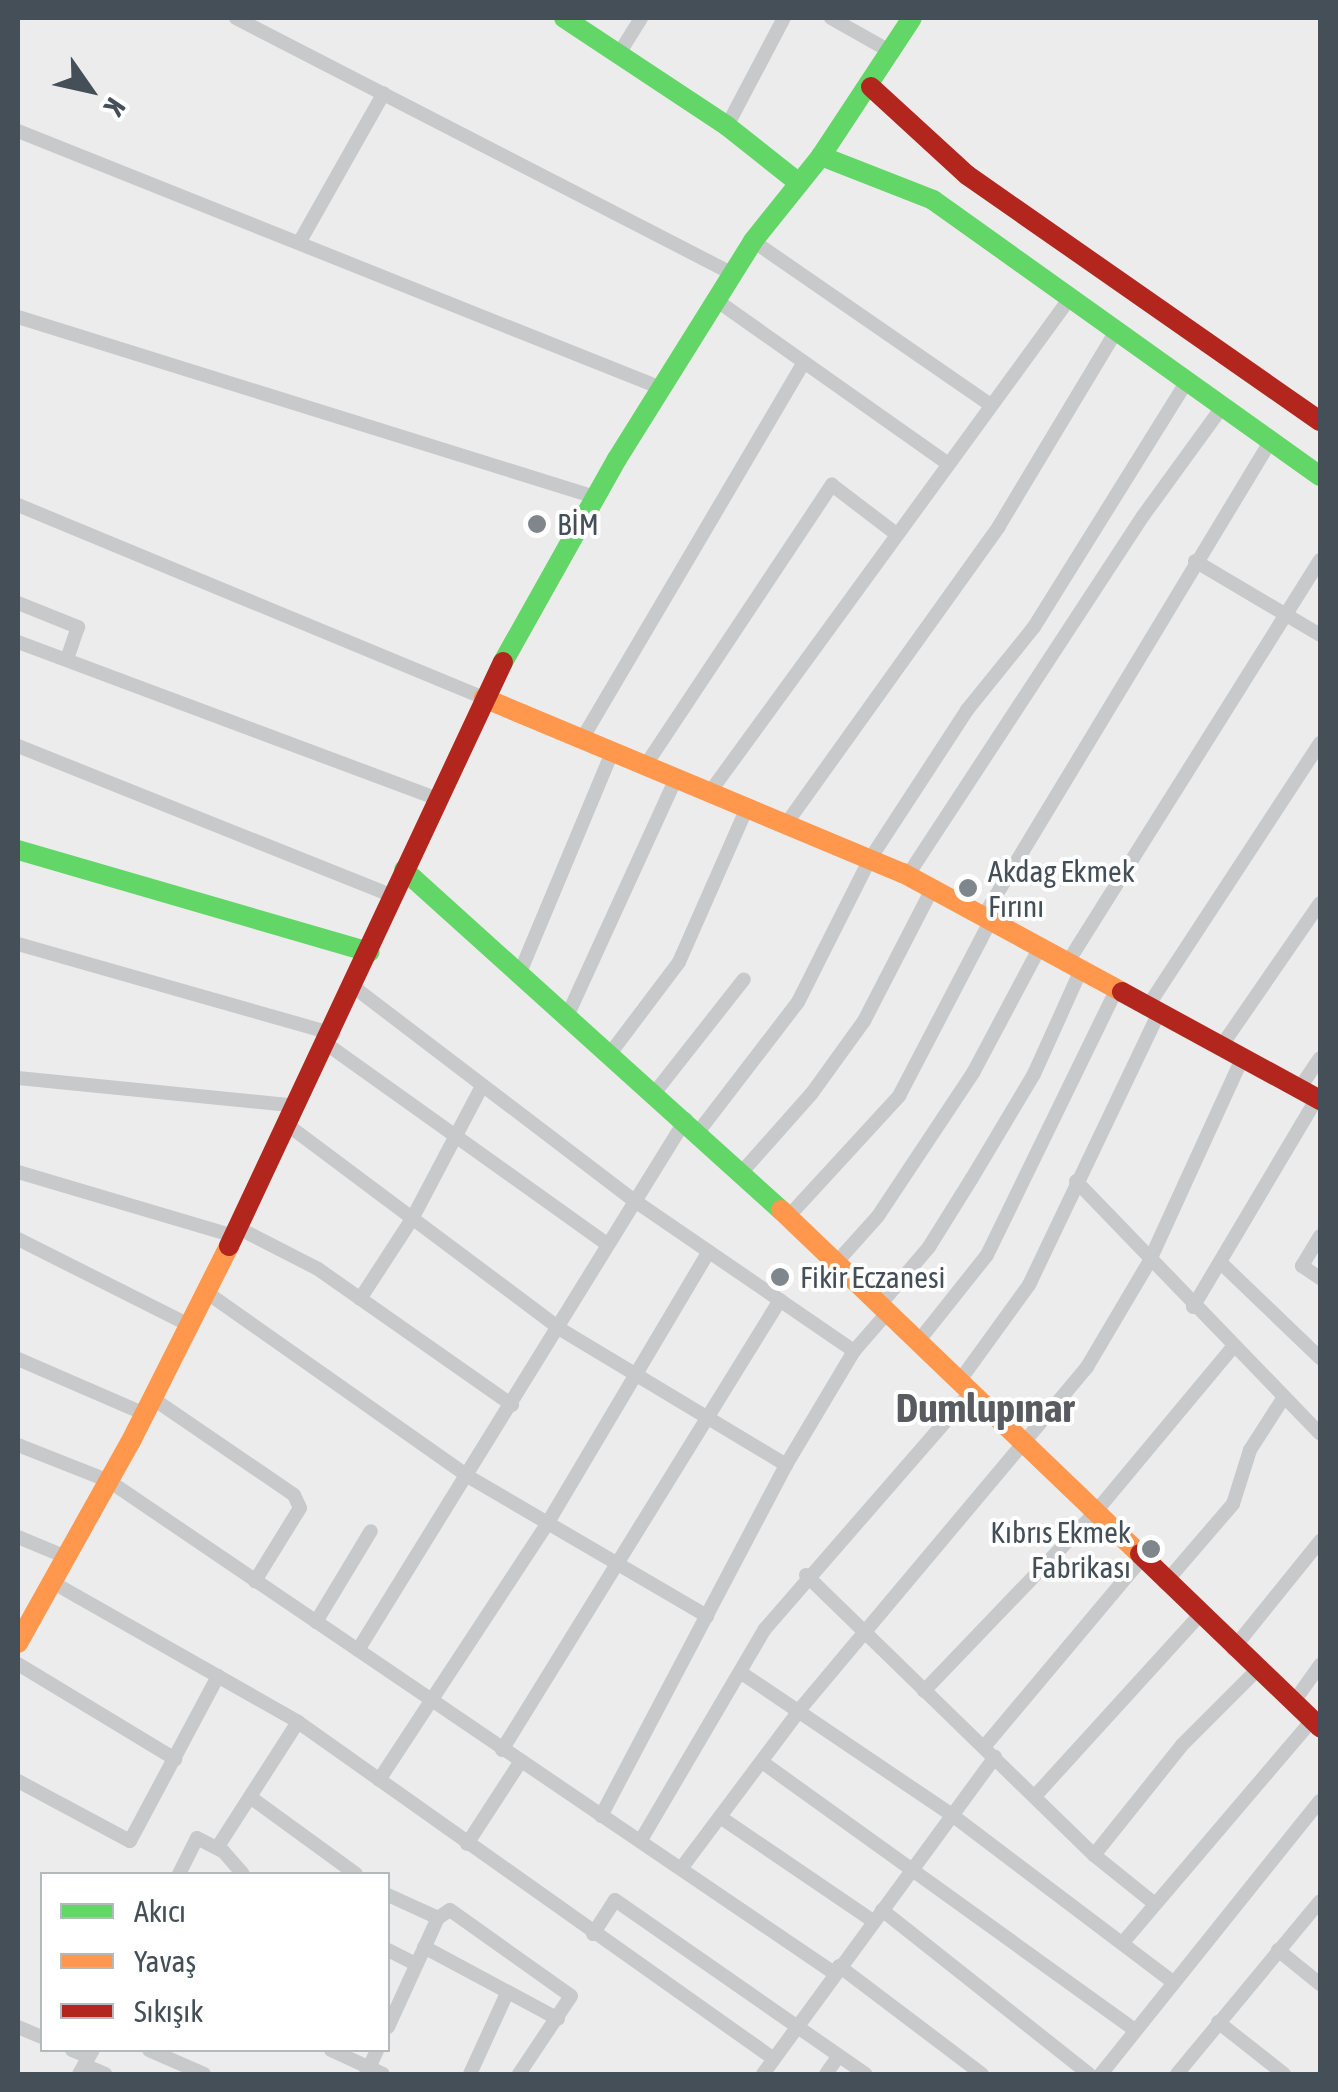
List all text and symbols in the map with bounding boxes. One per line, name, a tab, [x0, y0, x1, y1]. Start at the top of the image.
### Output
north arrow	[40, 40, 140, 140]
text: K	[98, 92, 132, 121]
place label: BİM	[557, 506, 599, 542]
marker: BİM	[526, 513, 548, 535]
place label: Akdag Ekmek Fırını	[988, 853, 1135, 924]
marker: Akdag Ekmek Fırını	[957, 877, 979, 899]
place label: Fikir Eczanesi	[800, 1259, 945, 1295]
marker: Fikir Eczanesi	[769, 1266, 791, 1288]
district label: Dumlupınar	[896, 1384, 1074, 1432]
place label: Kıbrıs Ekmek Fabrikası	[990, 1514, 1131, 1584]
marker: Kıbrıs Ekmek Fabrikası	[1140, 1538, 1162, 1560]
legend	[40, 1872, 390, 2052]
text: Akıcı	[134, 1894, 186, 1928]
text: Yavaş	[134, 1944, 196, 1978]
text: Sıkışık	[134, 1994, 203, 2028]

